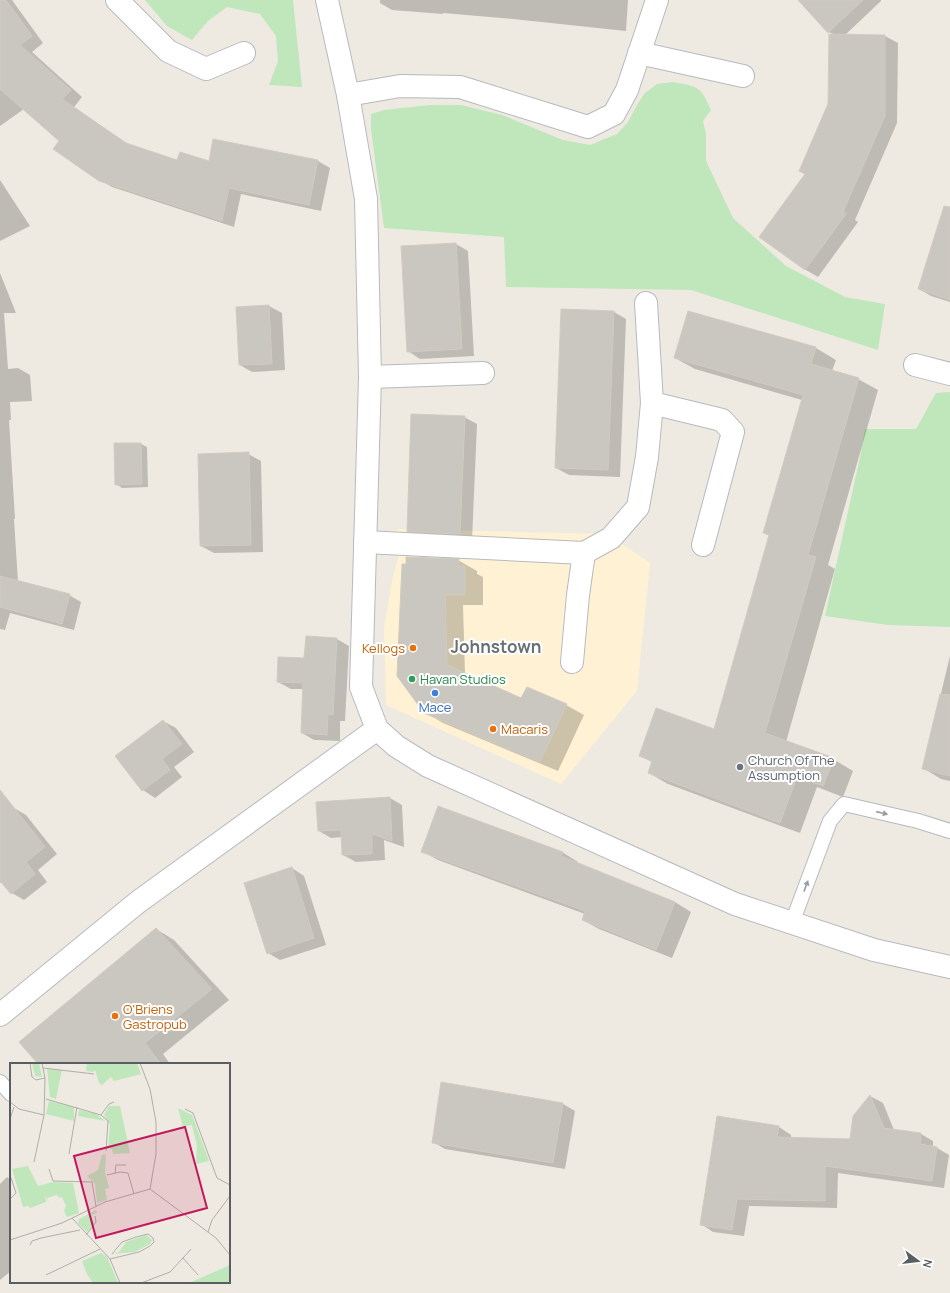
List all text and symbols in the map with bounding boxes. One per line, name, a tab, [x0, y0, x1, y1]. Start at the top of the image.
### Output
district label: Johnstown	[451, 635, 541, 658]
place label: Kellogs	[362, 639, 405, 657]
marker: Kellogs	[408, 643, 418, 653]
place label: Havan Studios	[420, 670, 506, 688]
marker: Havan Studios	[407, 674, 417, 684]
marker: Mace	[430, 688, 440, 698]
place label: Mace	[419, 698, 452, 716]
place label: Macaris	[501, 720, 548, 738]
marker: Macaris	[488, 724, 498, 734]
place label: Church Of The Assumption	[748, 751, 835, 784]
marker: Church Of The Assumption	[735, 762, 745, 772]
one-way arrow	[876, 810, 888, 816]
one-way arrow	[803, 880, 809, 892]
place label: O'Briens Gastropub	[123, 1000, 187, 1033]
marker: O'Briens Gastropub	[110, 1011, 120, 1021]
inset map	[10, 1063, 230, 1283]
north arrow	[898, 1241, 938, 1281]
text: N	[920, 1258, 936, 1270]

